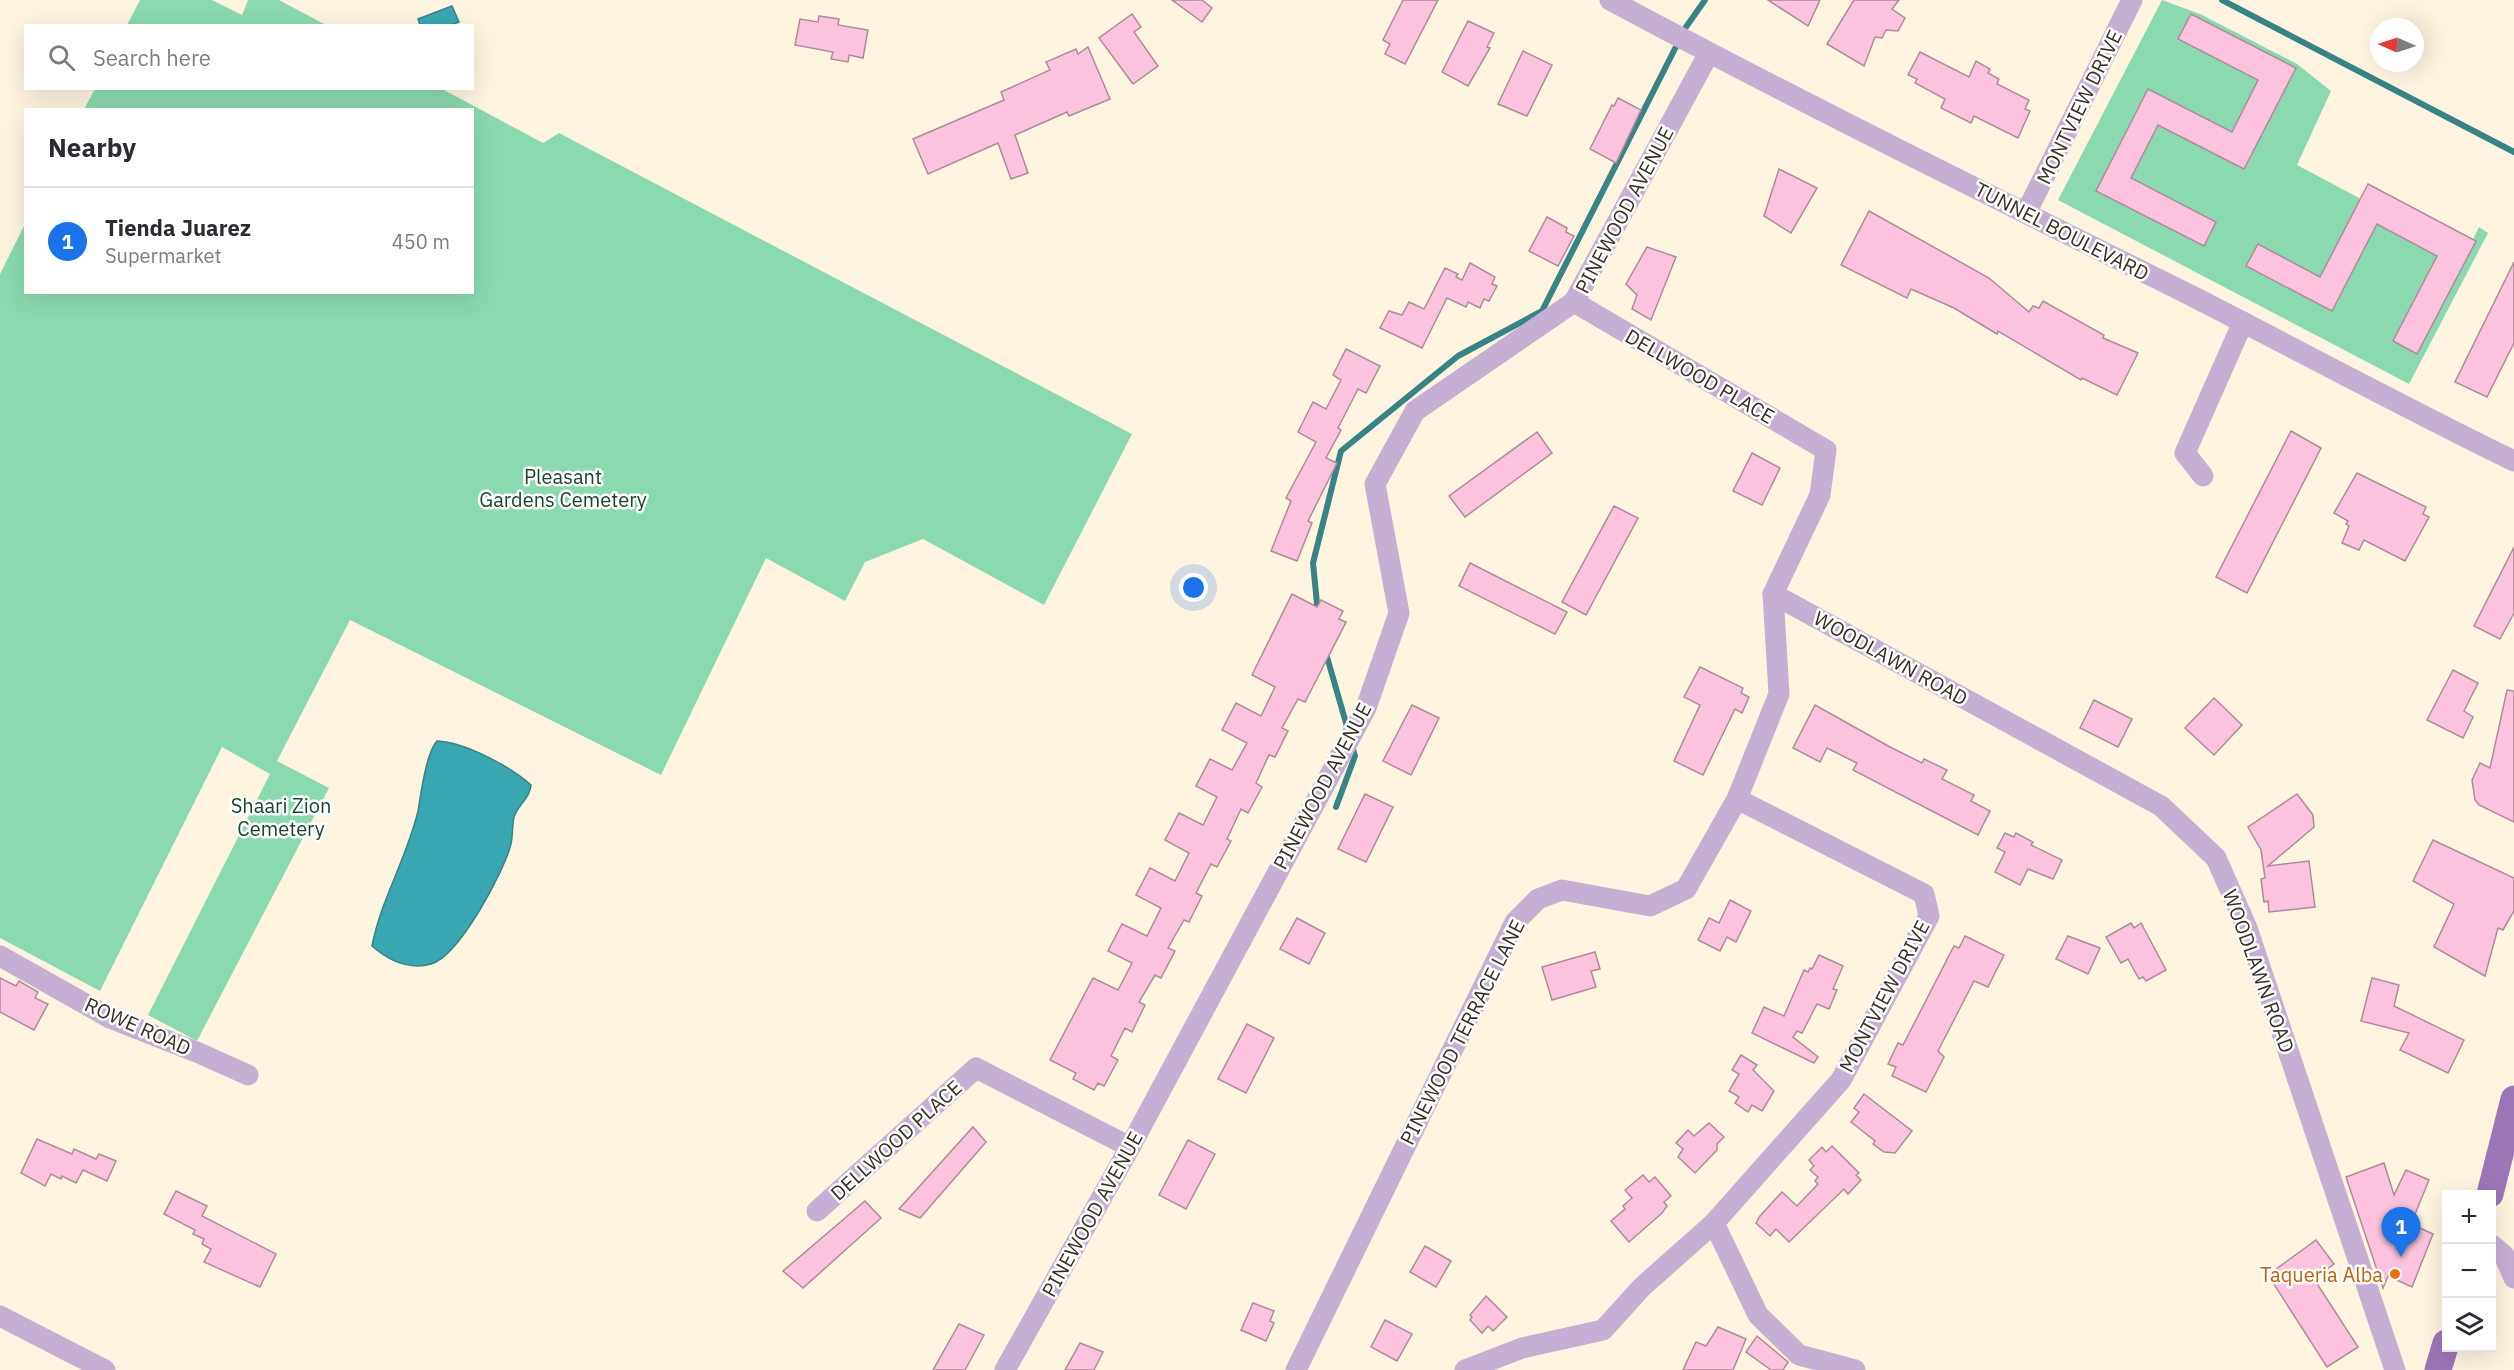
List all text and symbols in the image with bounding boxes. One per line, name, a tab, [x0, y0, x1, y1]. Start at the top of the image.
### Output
north arrow	[2370, 18, 2424, 72]
search box	[24, 24, 474, 90]
street label: MONTVIEW DRIVE	[2030, 25, 2128, 189]
icon: search	[45, 41, 78, 74]
text: Search here	[93, 43, 211, 72]
street label: PINEWOOD AVENUE	[1569, 122, 1679, 298]
text: Nearby	[48, 130, 136, 164]
street label: TUNNEL BOULEVARD	[1970, 175, 2154, 287]
text: Tienda Juarez	[105, 213, 251, 242]
text: 1	[62, 228, 74, 255]
text: 450 m	[392, 228, 450, 255]
text: Supermarket	[105, 242, 222, 269]
street label: DELLWOOD PLACE	[1621, 322, 1779, 430]
park label: Pleasant Gardens Cemetery	[479, 463, 647, 513]
your location	[1179, 573, 1208, 602]
street label: WOODLAWN ROAD	[1809, 604, 1973, 712]
street label: PINEWOOD AVENUE	[1267, 698, 1377, 874]
park label: Shaari Zion Cemetery	[231, 792, 331, 842]
street label: WOODLAWN ROAD	[2217, 886, 2301, 1056]
street label: PINEWOOD TERRACE LANE	[1393, 915, 1531, 1149]
street label: MONTVIEW DRIVE	[1833, 915, 1935, 1077]
street label: ROWE ROAD	[81, 991, 195, 1061]
street label: DELLWOOD PLACE	[825, 1074, 967, 1206]
street label: PINEWOOD AVENUE	[1035, 1126, 1149, 1302]
map controls	[2442, 1190, 2496, 1352]
button: +	[2442, 1190, 2496, 1244]
pin: 1	[2382, 1208, 2420, 1257]
button: −	[2442, 1244, 2496, 1298]
place label: Taqueria Alba	[2260, 1261, 2383, 1288]
marker: Taqueria Alba	[2388, 1267, 2402, 1281]
button: layers	[2442, 1298, 2496, 1352]

